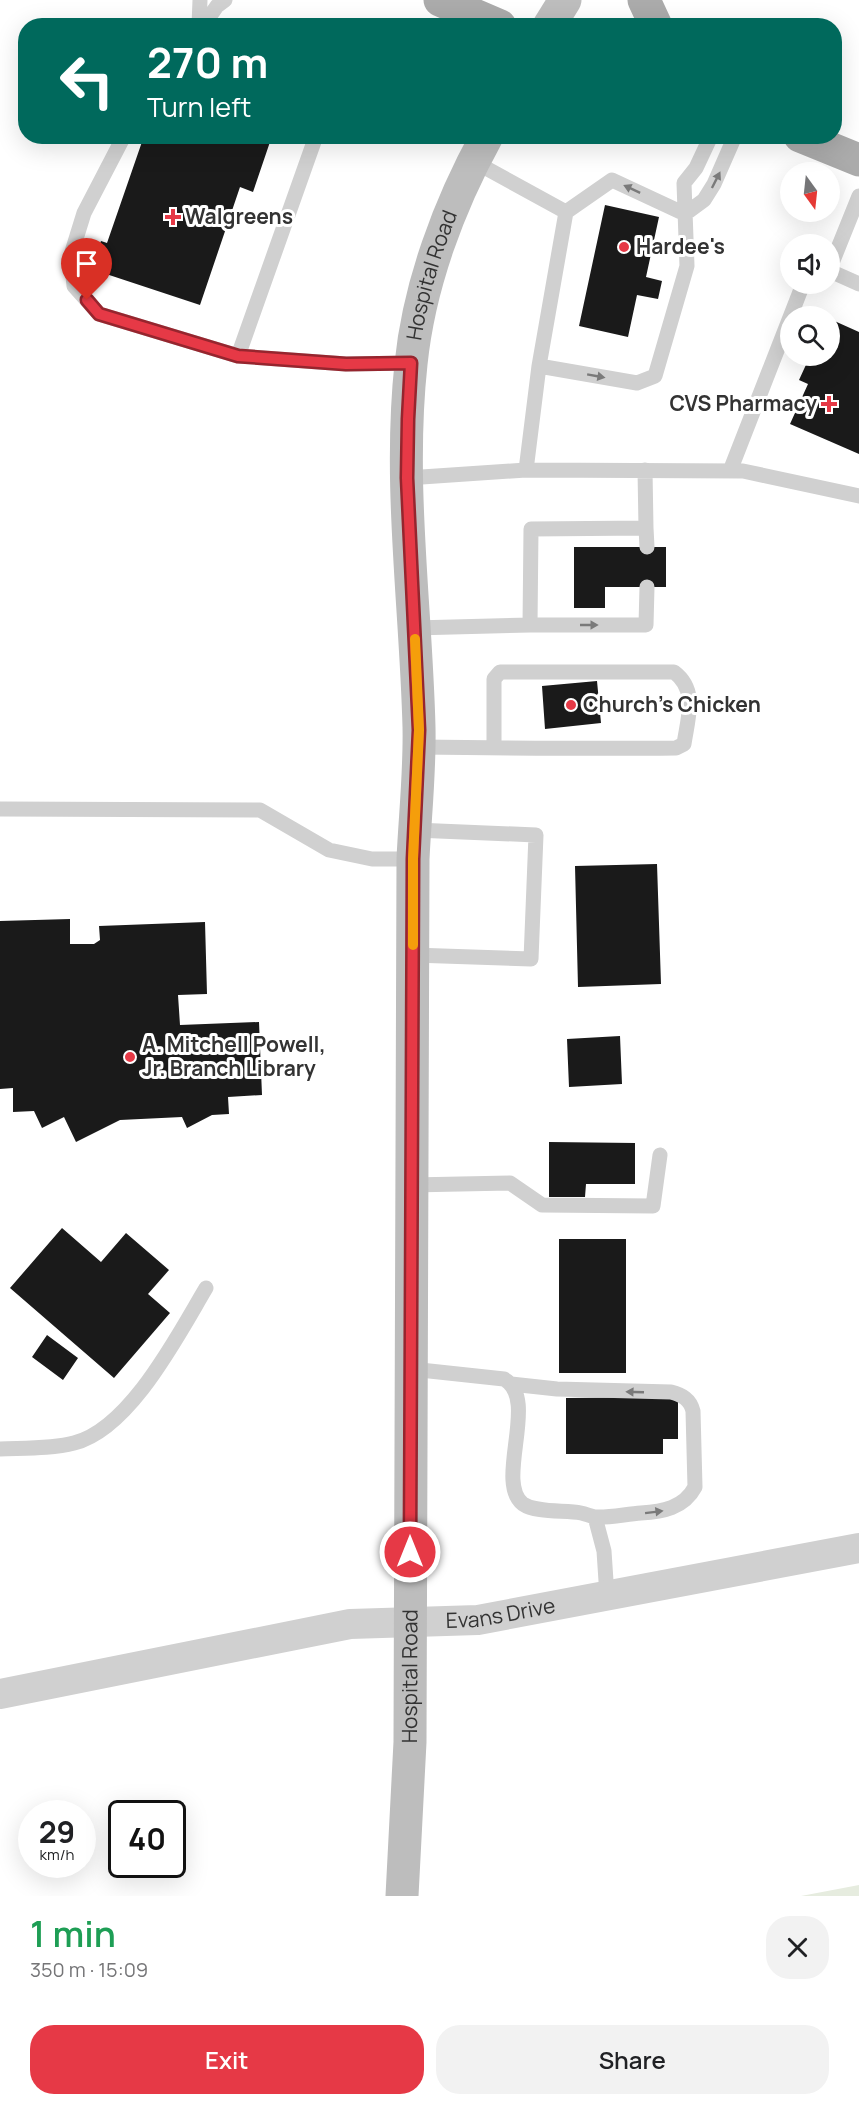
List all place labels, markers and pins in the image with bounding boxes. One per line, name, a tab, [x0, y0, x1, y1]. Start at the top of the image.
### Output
place label: Walgreens	[185, 202, 293, 230]
marker: Walgreens	[166, 210, 180, 224]
place label: Hardee's	[636, 232, 725, 260]
pin	[61, 238, 112, 300]
marker: Hardee's	[617, 240, 631, 254]
place label: CVS Pharmacy	[669, 389, 817, 417]
marker: CVS Pharmacy	[822, 397, 836, 411]
place label: Church's Chicken	[583, 690, 761, 718]
marker: Church's Chicken	[564, 698, 578, 712]
place label: A. Mitchell Powell, Jr. Branch Library	[142, 1030, 326, 1082]
marker: A. Mitchell Powell, Jr. Branch Library	[123, 1050, 137, 1064]

